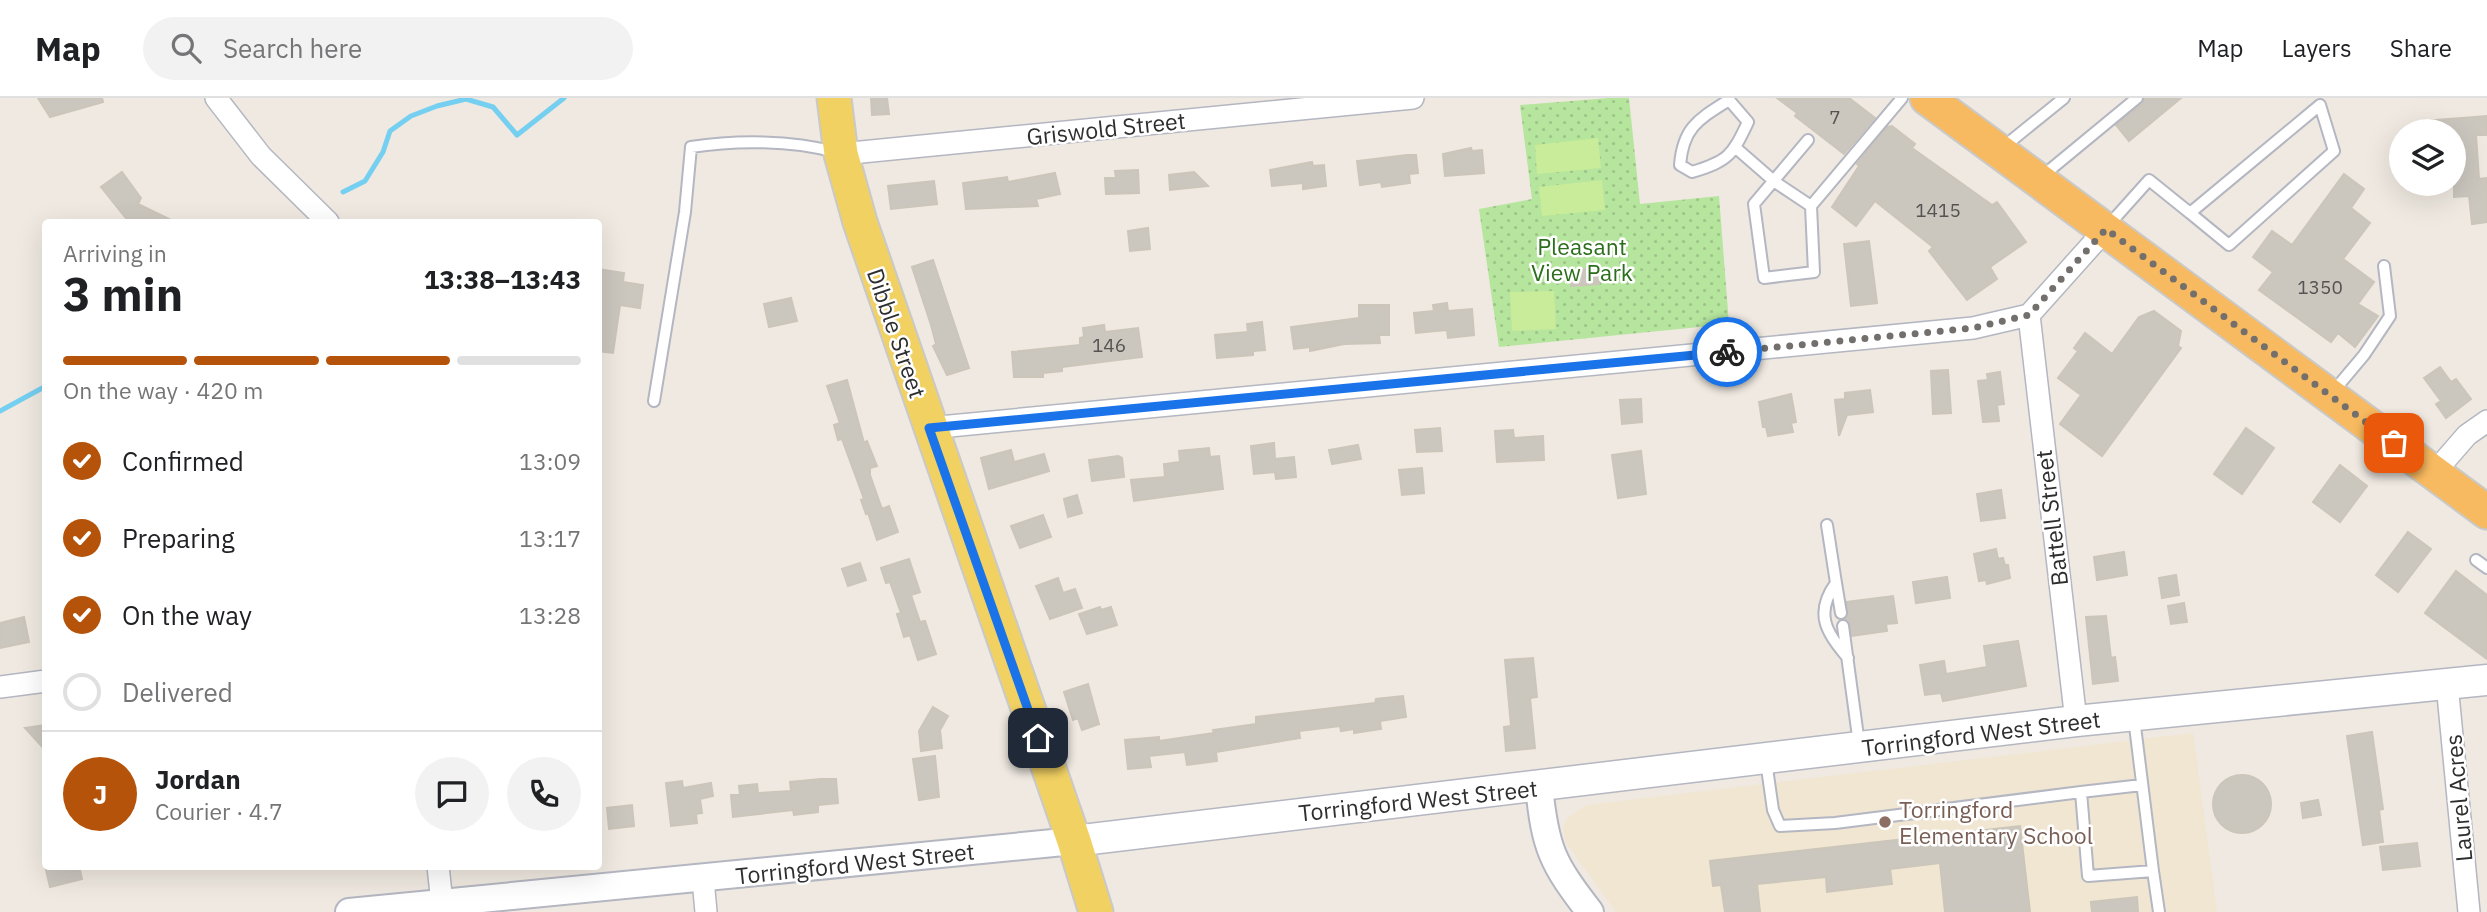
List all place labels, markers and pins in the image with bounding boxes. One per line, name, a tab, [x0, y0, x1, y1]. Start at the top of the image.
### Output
pin	[2364, 413, 2424, 473]
pin	[1008, 708, 1068, 768]
place label: Torringford Elementary School	[1899, 794, 2093, 850]
marker: Torringford Elementary School	[1877, 814, 1893, 830]

